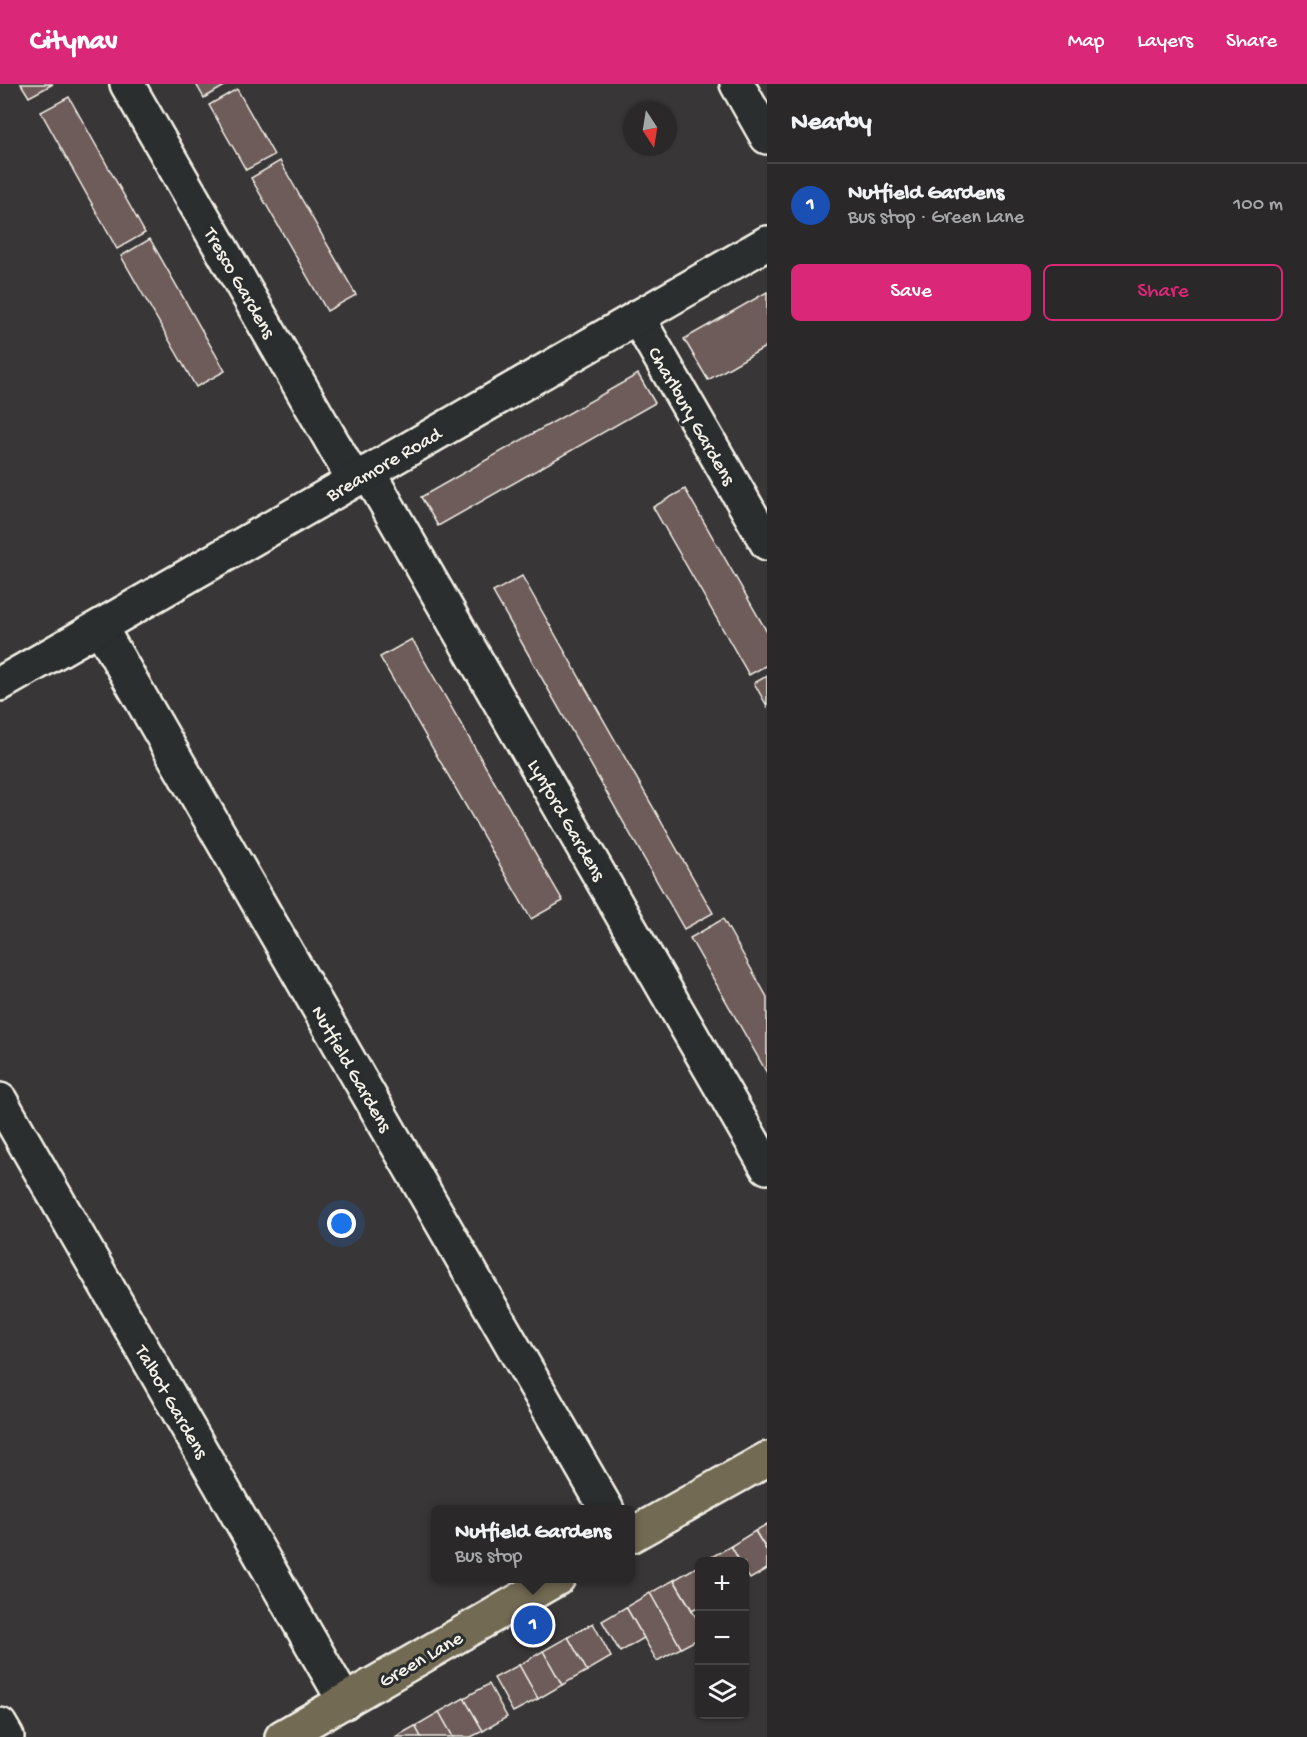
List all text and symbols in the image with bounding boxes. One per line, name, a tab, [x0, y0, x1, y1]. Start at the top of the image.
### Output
text: Citynav	[30, 26, 118, 59]
text: Map	[1068, 30, 1104, 55]
text: Layers	[1137, 30, 1193, 55]
text: Share	[1226, 30, 1277, 55]
north arrow	[623, 102, 677, 156]
text: Nearby	[791, 108, 872, 139]
text: Nutfield Gardens	[848, 181, 1004, 207]
text: 1	[806, 194, 815, 217]
text: 100 m	[1233, 194, 1283, 217]
text: Bus stop · Green Lane	[848, 207, 1024, 230]
street label: Tresco Gardens	[196, 223, 279, 344]
button: Save	[791, 264, 1031, 321]
button: Share	[1043, 264, 1283, 321]
street label: Charlbury Gardens	[641, 344, 739, 490]
street label: Breamore Road	[322, 423, 448, 509]
street label: Lynford Gardens	[521, 756, 609, 886]
street label: Nutfield Gardens	[305, 1003, 396, 1138]
your location	[327, 1209, 356, 1238]
street label: Talbot Gardens	[128, 1341, 212, 1464]
popup	[431, 1505, 635, 1583]
text: Nutfield Gardens	[455, 1520, 611, 1546]
text: Bus stop	[455, 1546, 522, 1569]
map controls	[695, 1557, 749, 1719]
button: +	[695, 1557, 749, 1611]
pin: 1	[514, 1602, 552, 1648]
button: −	[695, 1611, 749, 1665]
street label: Green Lane	[376, 1628, 468, 1694]
button: layers	[695, 1665, 749, 1719]

